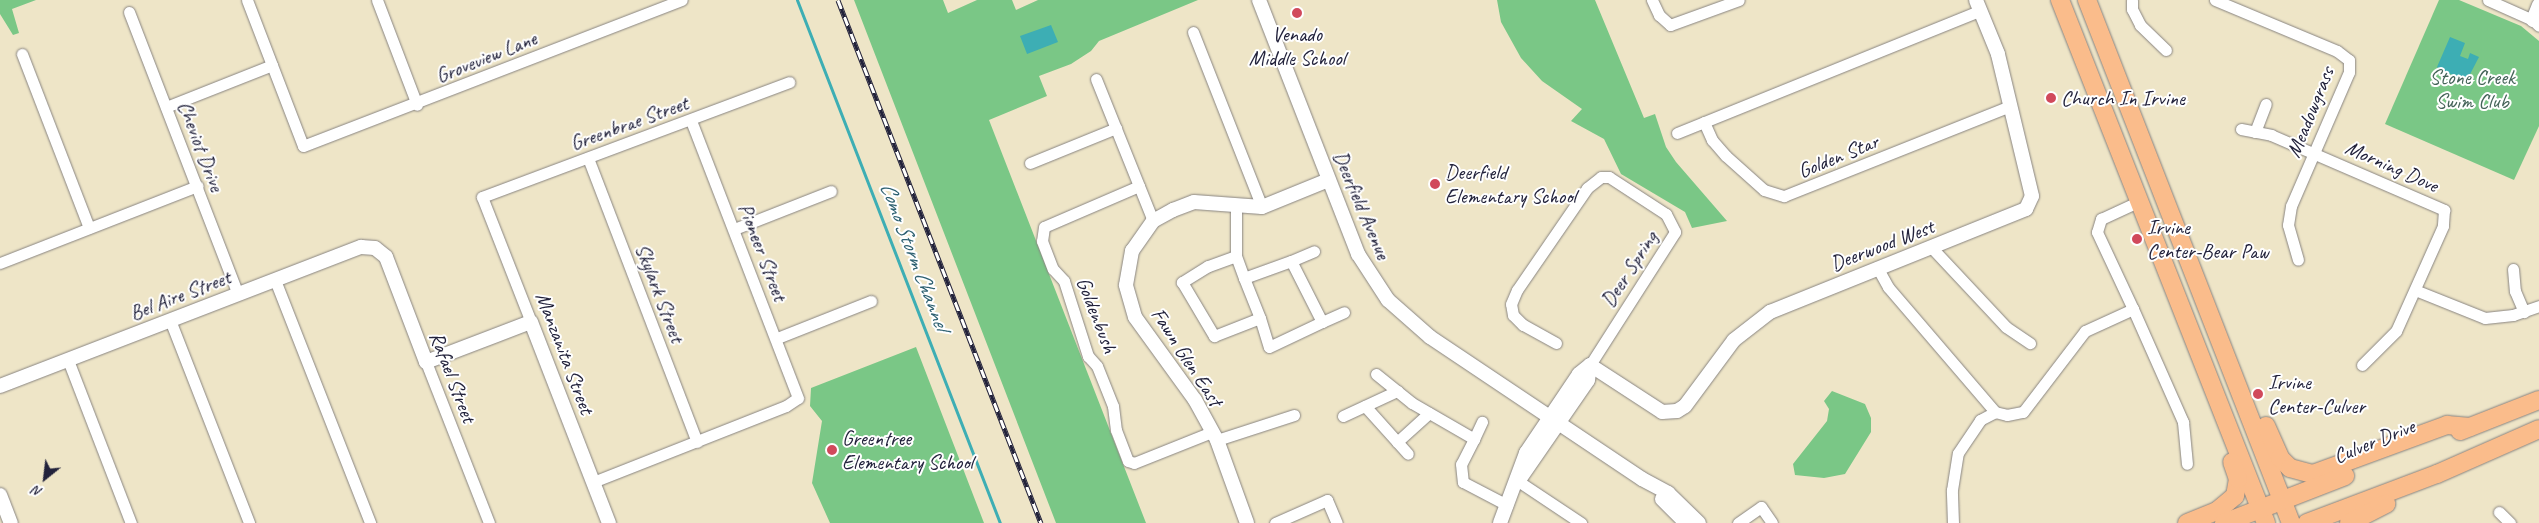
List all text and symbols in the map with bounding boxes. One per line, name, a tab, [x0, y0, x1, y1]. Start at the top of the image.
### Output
marker: Venado Middle School	[1291, 7, 1303, 19]
place label: Venado Middle School	[1249, 21, 1345, 71]
street label: Groveview Lane	[432, 25, 540, 89]
street label: Meadowgrass	[2280, 63, 2340, 161]
park label: Stone Creek Swim Club	[2429, 64, 2515, 114]
place label: Church In Irvine	[2061, 85, 2184, 111]
street label: Greenbrae Street	[567, 90, 691, 156]
marker: Church In Irvine	[2045, 92, 2057, 104]
street label: Cheviot Drive	[172, 97, 230, 195]
street label: Golden Star	[1794, 128, 1882, 184]
street label: Morning Dove	[2342, 134, 2442, 198]
street label: Deerfield Avenue	[1328, 147, 1396, 263]
place label: Deerfield Elementary School	[1445, 159, 1576, 209]
water label: Como Storm Channel	[874, 178, 954, 334]
marker: Deerfield Elementary School	[1429, 178, 1441, 190]
street label: Pioneer Street	[733, 200, 793, 304]
street label: Deerwood West	[1827, 214, 1937, 276]
place label: Irvine Center-Bear Paw	[2147, 214, 2269, 264]
street label: Deer Spring	[1595, 226, 1663, 312]
marker: Irvine Center-Bear Paw	[2131, 233, 2143, 245]
street label: Skylark Street	[630, 240, 690, 346]
street label: Bel Aire Street	[126, 264, 234, 326]
street label: Goldenbush	[1071, 273, 1123, 357]
street label: Manzanita Street	[530, 288, 600, 418]
street label: Fawn Glen East	[1146, 303, 1228, 411]
street label: Rafael Street	[424, 328, 482, 426]
place label: Irvine Center-Culver	[2268, 369, 2365, 419]
marker: Irvine Center-Culver	[2252, 388, 2264, 400]
street label: Culver Drive	[2330, 413, 2418, 469]
place label: Greentree Elementary School	[842, 425, 973, 475]
marker: Greentree Elementary School	[826, 444, 838, 456]
north arrow	[20, 453, 70, 503]
text: N	[30, 482, 45, 501]

